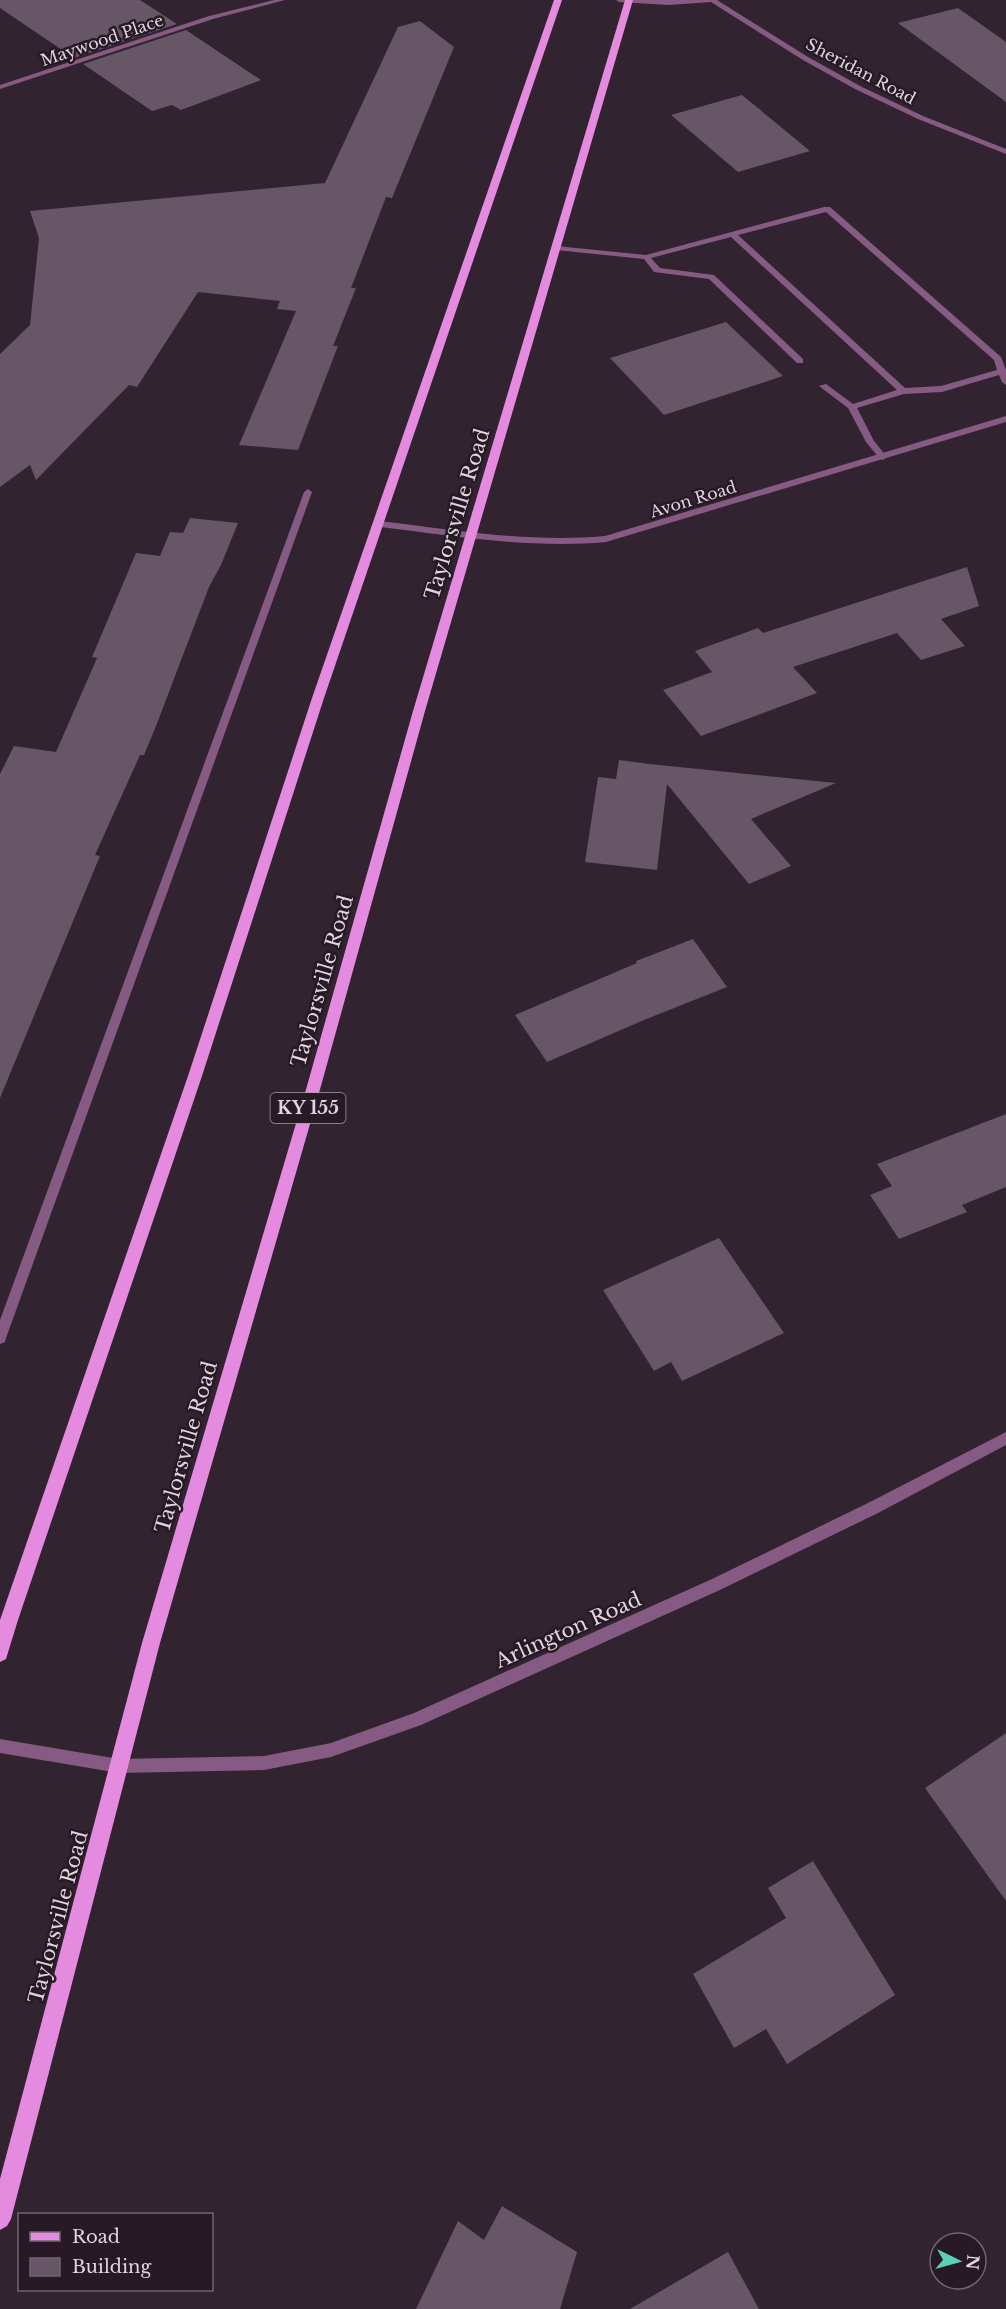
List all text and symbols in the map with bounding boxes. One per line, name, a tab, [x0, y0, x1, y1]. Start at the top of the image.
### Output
street label: Maywood Place	[38, 10, 166, 70]
street label: Sheridan Road	[803, 34, 919, 108]
street label: Taylorsville Road	[420, 426, 494, 602]
street label: Avon Road	[646, 476, 739, 522]
street label: Taylorsville Road	[286, 892, 358, 1070]
road number: KY 155	[270, 1093, 346, 1123]
street label: Taylorsville Road	[150, 1358, 222, 1536]
street label: Arlington Road	[490, 1587, 645, 1673]
street label: Taylorsville Road	[23, 1828, 93, 2006]
legend	[18, 2213, 213, 2291]
text: Road	[72, 2226, 120, 2248]
north arrow	[928, 2231, 988, 2291]
text: N	[962, 2254, 984, 2271]
text: Building	[72, 2256, 151, 2278]

